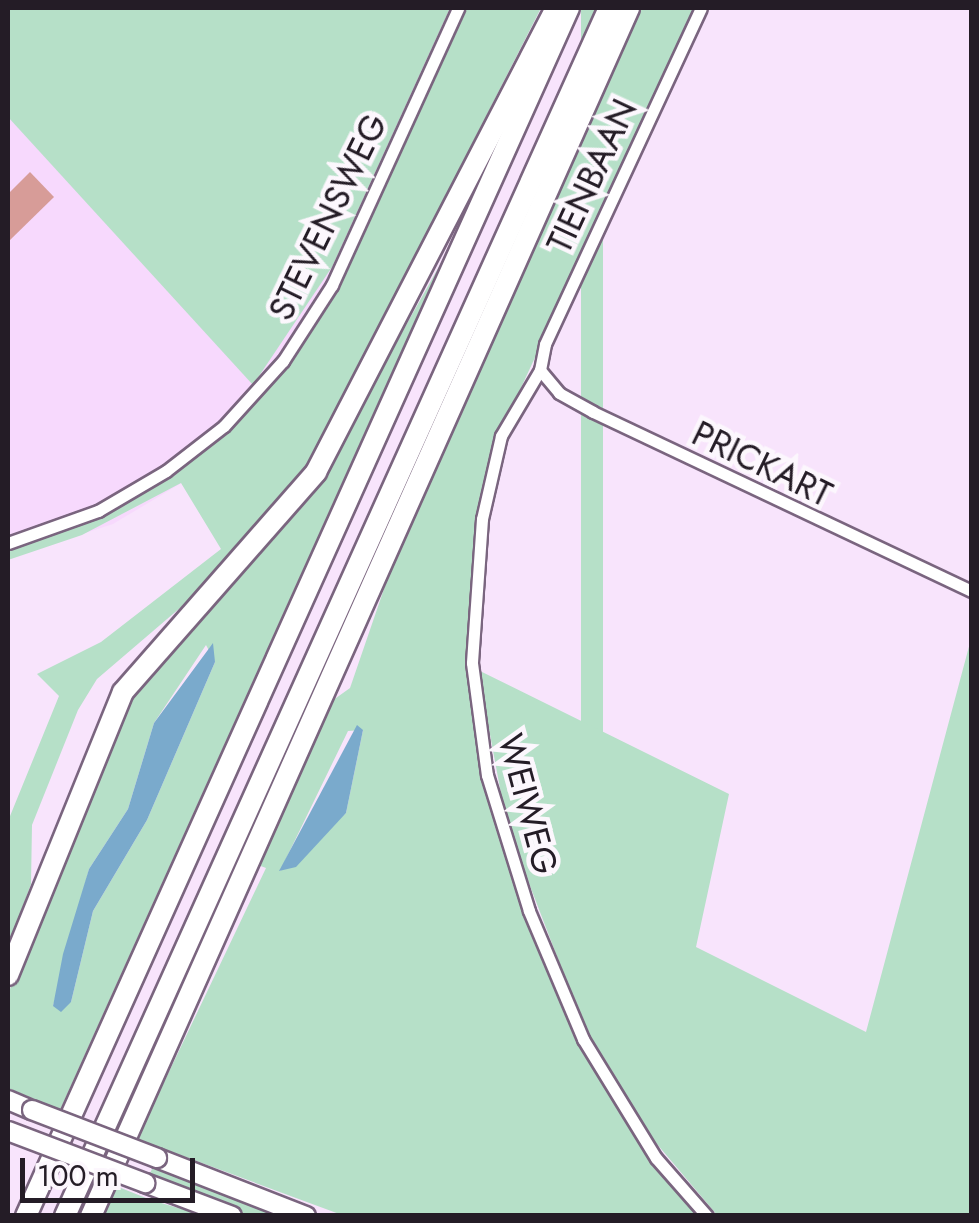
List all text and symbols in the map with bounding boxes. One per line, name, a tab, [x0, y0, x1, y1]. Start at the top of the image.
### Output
street label: TIENBAAN	[538, 93, 646, 259]
street label: STEVENSWEG	[260, 107, 396, 327]
street label: PRICKART	[685, 412, 839, 516]
street label: WEIWEG	[489, 729, 567, 879]
scale bar	[25, 1138, 200, 1200]
text: 100 m	[37, 1154, 119, 1197]

